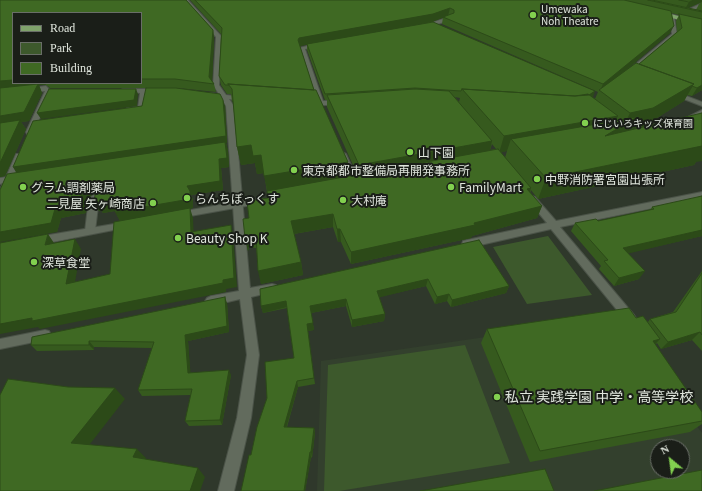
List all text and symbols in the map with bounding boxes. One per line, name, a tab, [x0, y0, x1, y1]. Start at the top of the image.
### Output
place label: Umewaka Noh Theatre	[541, 3, 599, 26]
marker: Umewaka Noh Theatre	[528, 10, 538, 20]
legend	[12, 12, 142, 84]
text: Road	[50, 21, 75, 35]
text: Park	[50, 41, 72, 55]
text: Building	[50, 61, 92, 75]
place label: にじいろキッズ保育園	[593, 117, 693, 129]
marker: にじいろキッズ保育園	[580, 118, 590, 128]
place label: 山下園	[418, 145, 454, 159]
marker: 山下園	[405, 147, 415, 157]
place label: 東京都都市整備局再開発事務所	[302, 163, 470, 177]
marker: 東京都都市整備局再開発事務所	[289, 165, 299, 175]
place label: 中野消防署宮園出張所	[545, 172, 665, 186]
marker: 中野消防署宮園出張所	[532, 174, 542, 184]
place label: グラム調剤薬局	[31, 180, 115, 194]
place label: FamilyMart	[459, 180, 522, 194]
marker: グラム調剤薬局	[18, 182, 28, 192]
marker: FamilyMart	[446, 182, 456, 192]
place label: らんちぼっくす	[195, 191, 279, 205]
marker: らんちぼっくす	[182, 193, 192, 203]
place label: 大村庵	[351, 193, 387, 207]
marker: 大村庵	[338, 195, 348, 205]
place label: 二見屋 矢ヶ崎商店	[46, 196, 145, 210]
marker: 二見屋 矢ヶ崎商店	[148, 198, 158, 208]
place label: Beauty Shop K	[186, 231, 267, 245]
marker: Beauty Shop K	[173, 233, 183, 243]
place label: 深草食堂	[42, 255, 90, 269]
marker: 深草食堂	[29, 257, 39, 267]
place label: 私立 実践学園 中学・高等学校	[505, 389, 693, 405]
marker: 私立 実践学園 中学・高等学校	[492, 392, 502, 402]
north arrow	[650, 439, 690, 479]
text: N	[658, 442, 671, 457]

